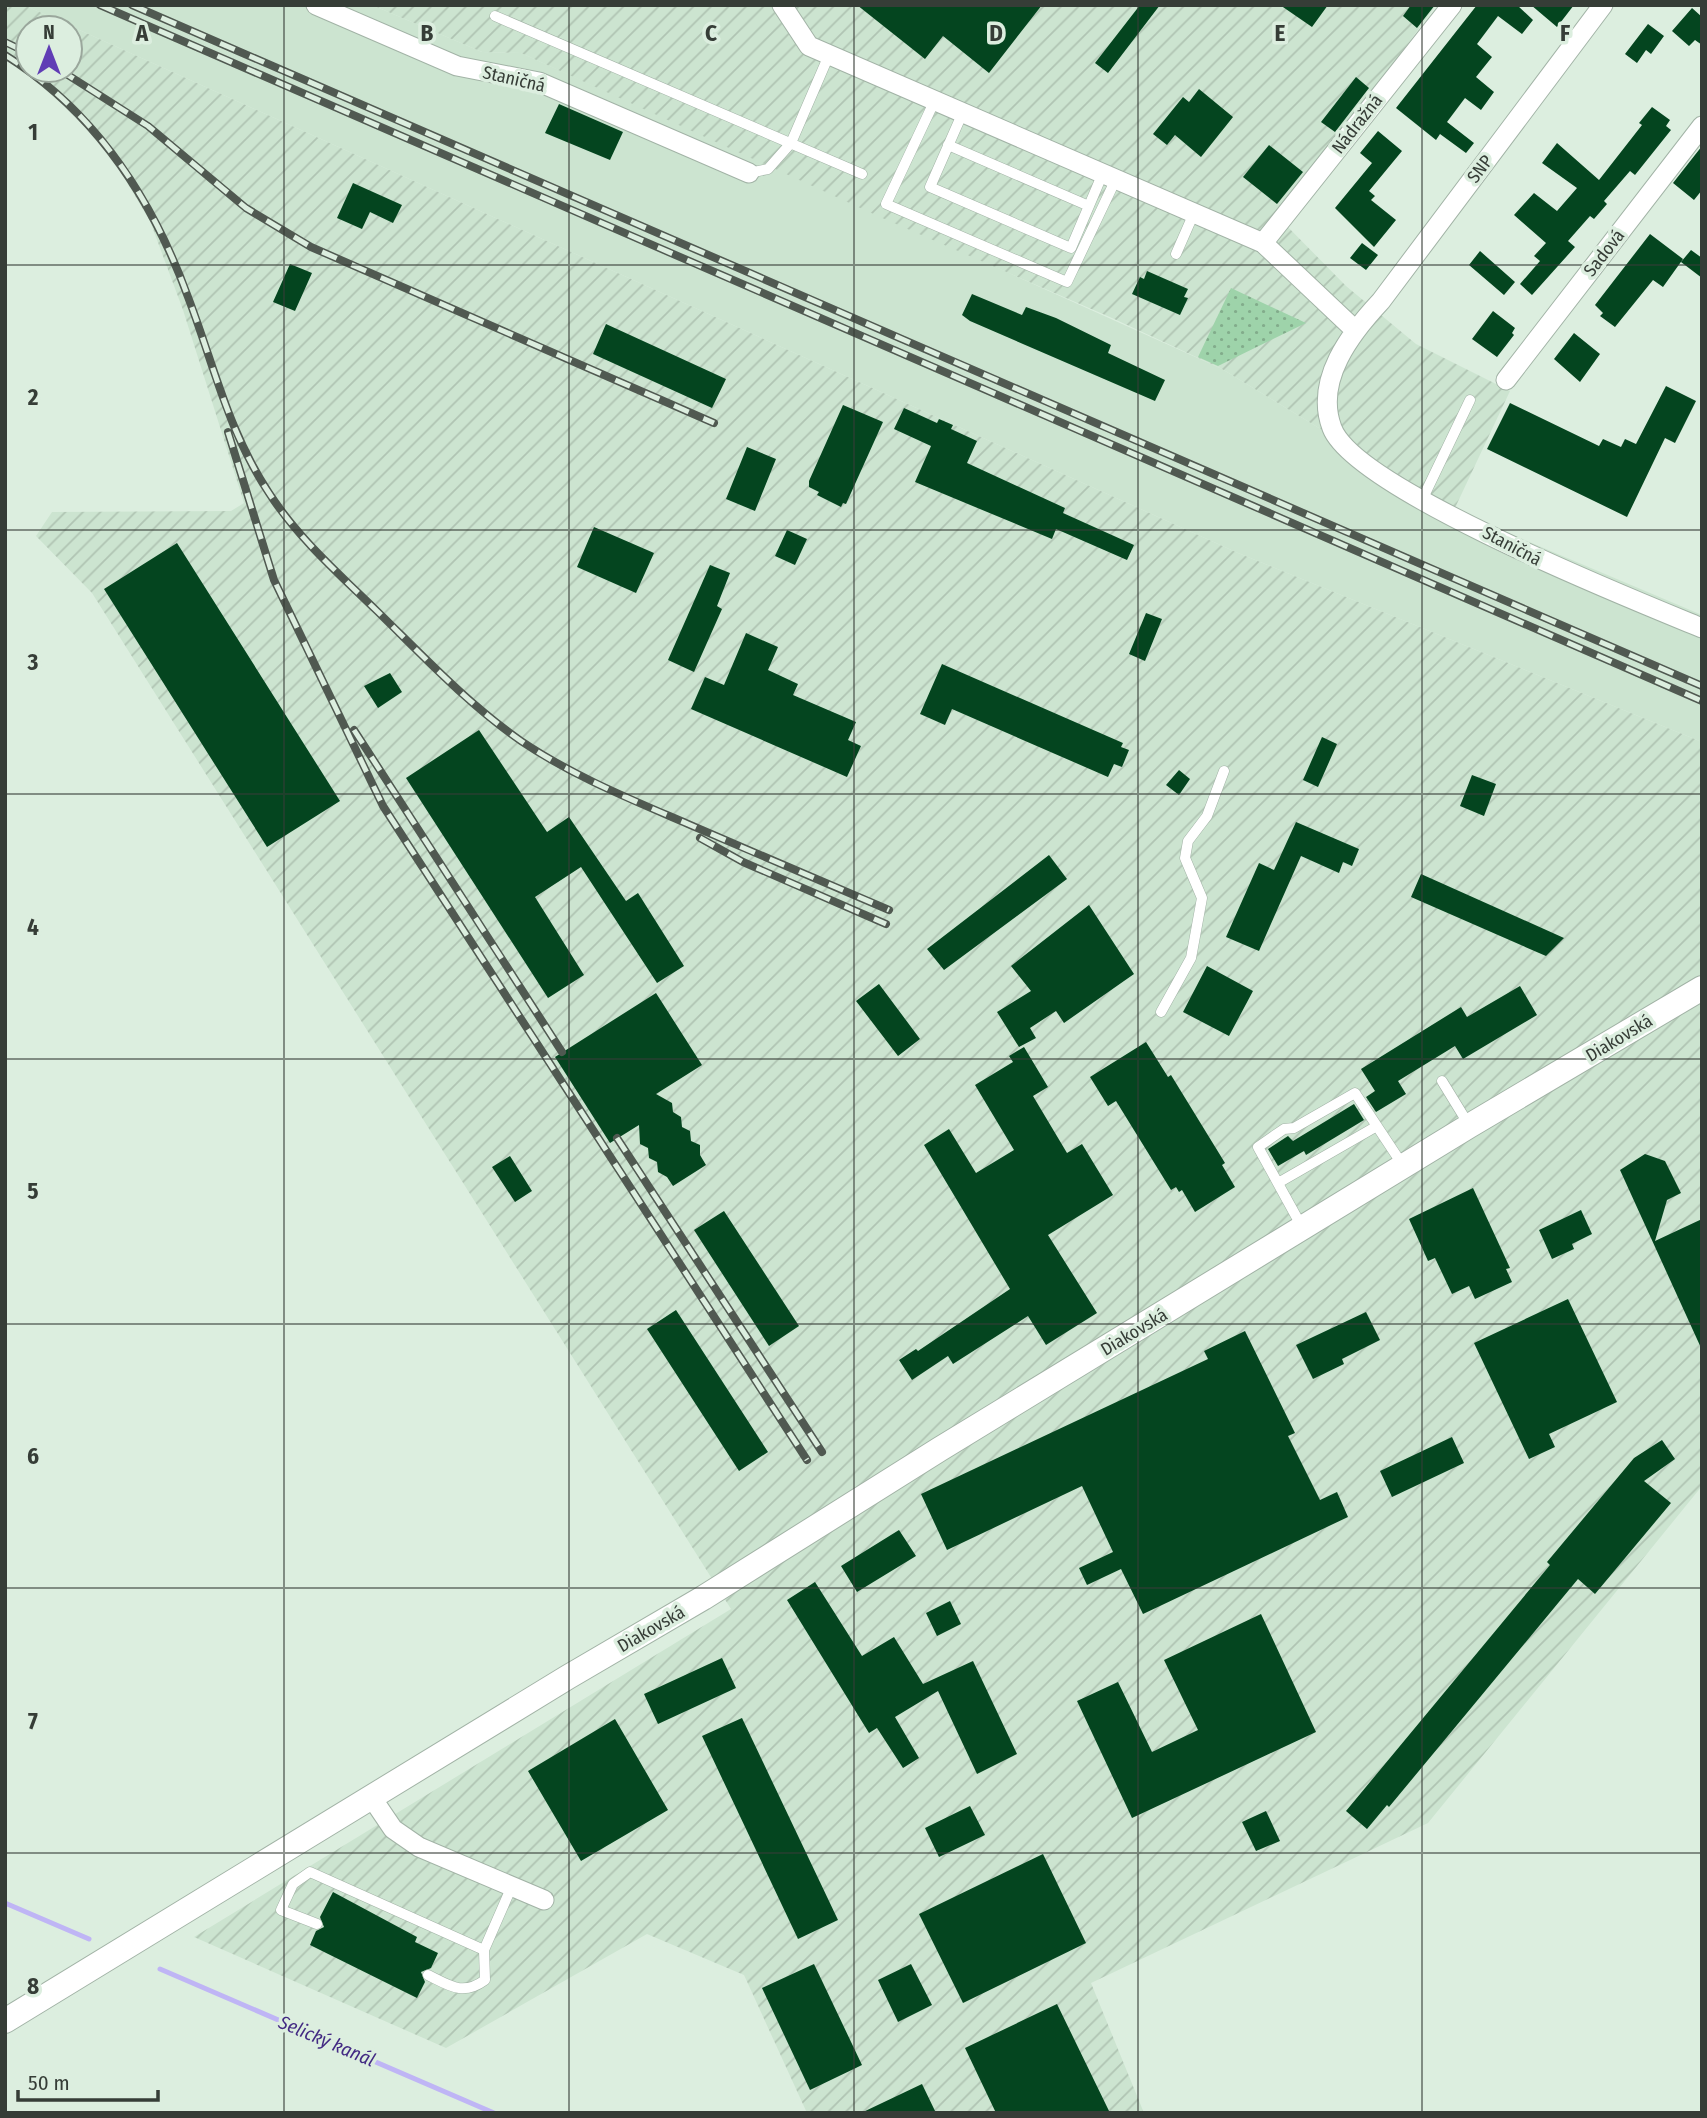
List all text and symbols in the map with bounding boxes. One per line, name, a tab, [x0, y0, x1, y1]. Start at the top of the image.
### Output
north arrow	[14, 14, 84, 84]
text: A	[135, 19, 149, 47]
text: B	[421, 19, 434, 47]
text: C	[705, 19, 717, 47]
text: D	[989, 19, 1003, 47]
text: E	[1275, 19, 1286, 47]
text: F	[1560, 19, 1570, 47]
text: N	[43, 21, 55, 44]
street label: Staničná	[481, 61, 548, 97]
street label: Nádražná	[1327, 90, 1387, 158]
text: 1	[28, 118, 38, 146]
street label: SNP	[1462, 151, 1498, 187]
street label: Sadová	[1579, 225, 1629, 281]
text: 2	[27, 383, 39, 411]
street label: Staničná	[1479, 521, 1545, 571]
text: 3	[27, 648, 39, 676]
text: 4	[27, 913, 39, 941]
street label: Diakovská	[1582, 1009, 1657, 1066]
text: 5	[27, 1177, 39, 1205]
street label: Diakovská	[1097, 1303, 1172, 1360]
text: 6	[27, 1442, 39, 1470]
street label: Diakovská	[613, 1601, 689, 1657]
text: 7	[28, 1707, 38, 1735]
text: 8	[27, 1972, 39, 2000]
water label: Selický kanál	[274, 2010, 379, 2072]
scale bar	[18, 2058, 158, 2102]
text: 50 m	[28, 2070, 70, 2096]

